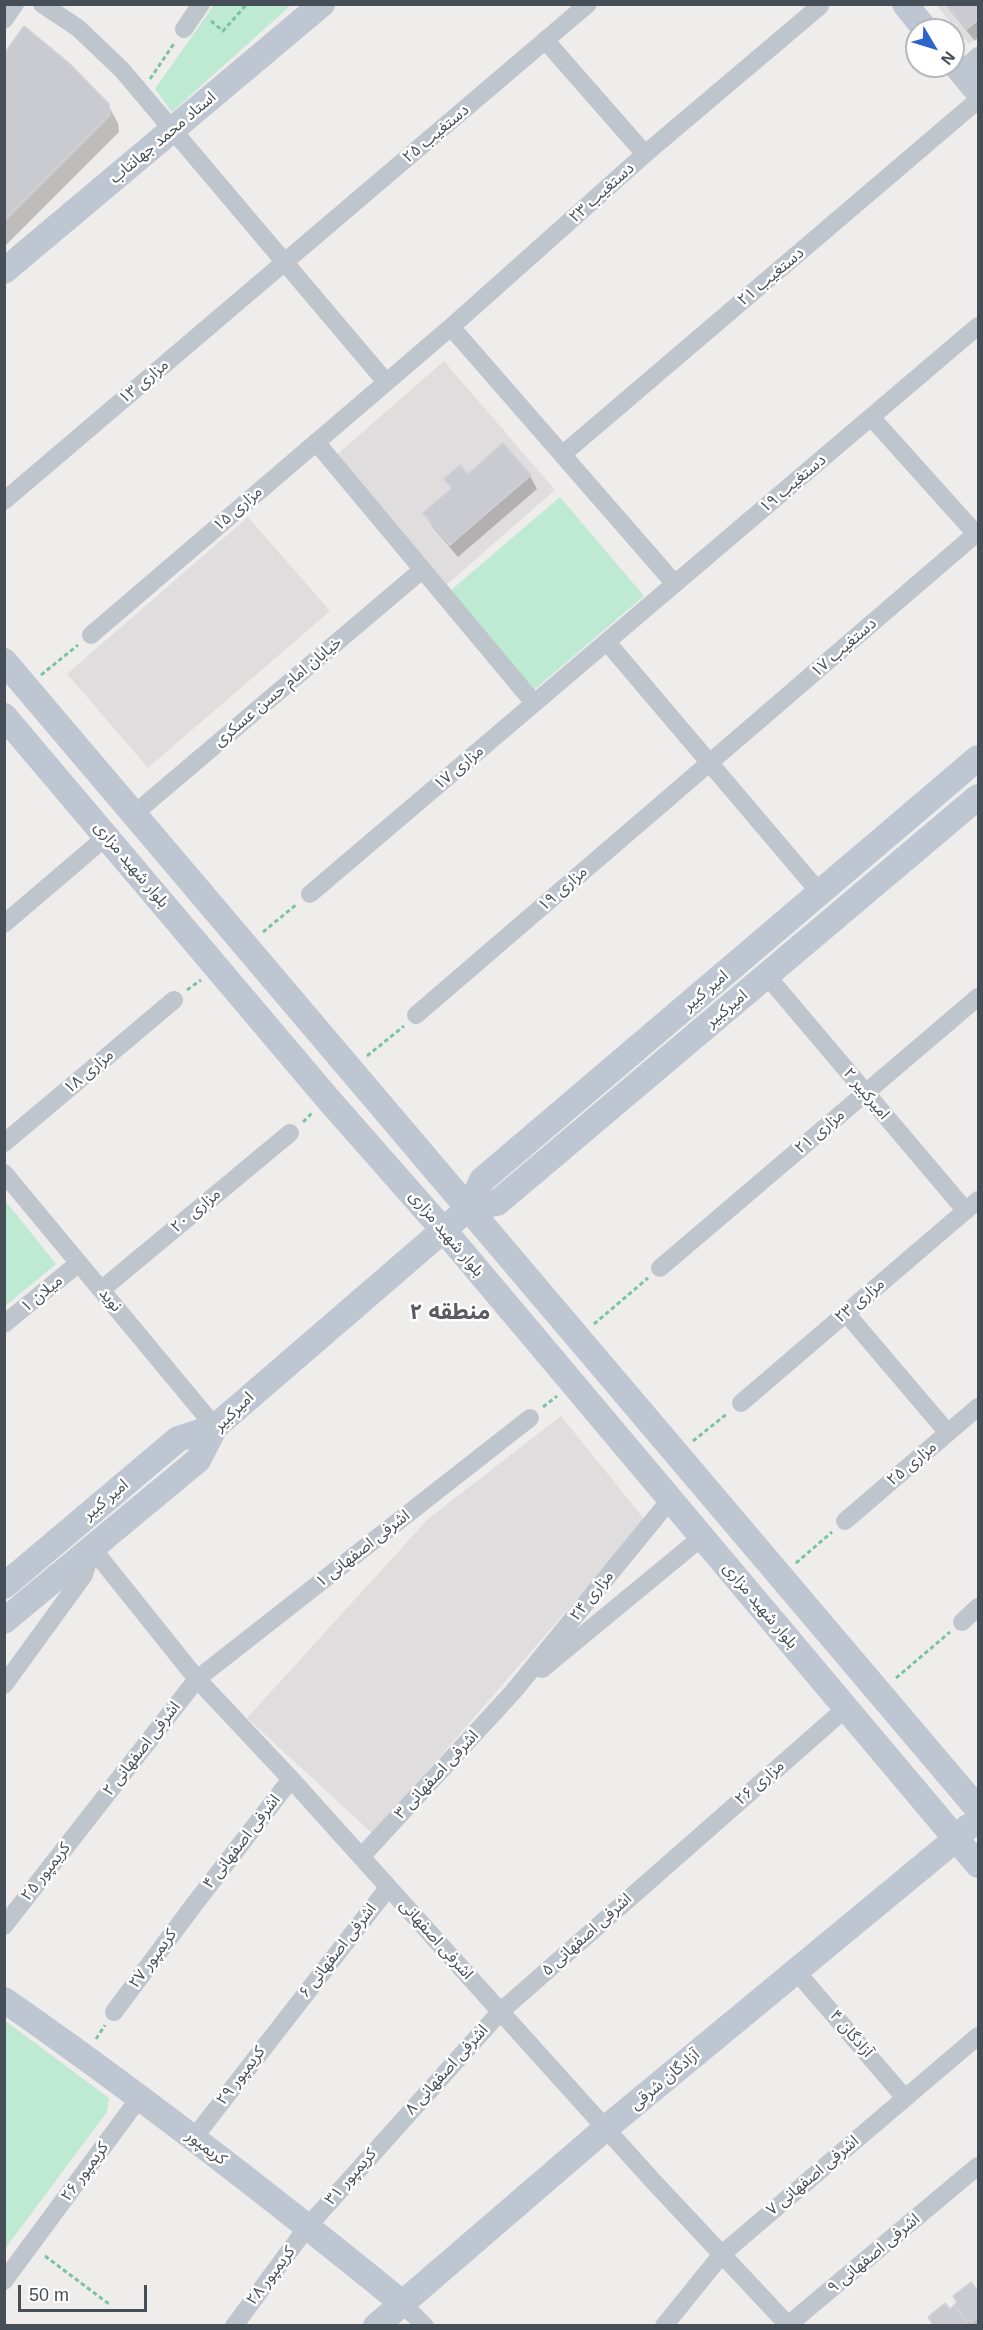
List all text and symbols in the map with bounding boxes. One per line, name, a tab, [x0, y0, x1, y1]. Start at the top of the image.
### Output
north arrow	[905, 18, 965, 78]
text: N	[938, 48, 958, 68]
street label: استاد محمد جهانتاب	[106, 88, 220, 188]
street label: دستغیب ۲۵	[399, 101, 473, 167]
street label: دستغیب ۲۳	[566, 159, 638, 227]
street label: دستغیب ۲۱	[734, 244, 808, 310]
street label: مزاری ۱۳	[115, 356, 173, 408]
street label: دستغیب ۱۹	[756, 451, 830, 517]
street label: مزاری ۱۵	[209, 482, 267, 536]
street label: دستغیب ۱۷	[807, 614, 881, 682]
street label: خیابان امام حسن عسکری	[210, 633, 346, 751]
street label: مزاری ۱۷	[430, 742, 488, 794]
street label: بلوار شهید مزاری	[89, 818, 173, 912]
street label: مزاری ۱۹	[534, 862, 592, 916]
street label: امیر کبیر	[679, 967, 733, 1015]
street label: امیرکبیر	[702, 986, 752, 1032]
street label: مزاری ۱۸	[60, 1046, 118, 1098]
street label: امیرکبیر ۲	[839, 1064, 893, 1124]
street label: مزاری ۲۱	[791, 1106, 849, 1158]
street label: مزاری ۲۰	[167, 1185, 225, 1237]
street label: بلوار شهید مزاری	[404, 1187, 488, 1281]
street label: میلان ۱	[17, 1271, 67, 1317]
street label: مزاری ۲۳	[831, 1275, 889, 1327]
street label: نوید	[95, 1284, 125, 1316]
district label: منطقه ۲	[410, 1300, 490, 1326]
street label: امیرکبیر	[210, 1388, 258, 1436]
street label: مزاری ۲۵	[883, 1438, 941, 1490]
street label: امیر کبیر	[79, 1476, 133, 1524]
street label: اشرفی اصفهانی ۱	[312, 1506, 414, 1592]
street label: بلوار شهید مزاری	[718, 1559, 802, 1653]
street label: مزاری ۲۴	[566, 1567, 618, 1625]
street label: اشرفی اصفهانی ۲	[99, 1698, 185, 1800]
street label: اشرفی اصفهانی ۳	[391, 1727, 483, 1823]
street label: مزاری ۲۶	[731, 1756, 789, 1810]
street label: اشرفی اصفهانی ۴	[199, 1791, 285, 1893]
street label: کریمپور ۲۵	[17, 1839, 75, 1905]
street label: اشرفی اصفهانی ۵	[538, 1890, 636, 1980]
street label: اشرفی اصفهانی	[395, 1896, 477, 1984]
street label: اشرفی اصفهانی ۶	[295, 1900, 381, 2002]
street label: کریمپور ۲۷	[125, 1926, 181, 1992]
street label: آزادگان ۴	[825, 2006, 877, 2062]
street label: اشرفی اصفهانی ۸	[402, 2021, 492, 2119]
street label: کریمپور ۲۹	[213, 2043, 269, 2109]
street label: آزادگان شرقی	[626, 2045, 704, 2115]
street label: کریمپور	[182, 2127, 230, 2169]
street label: اشرفی اصفهانی ۷	[763, 2132, 863, 2220]
street label: کریمپور ۲۶	[57, 2139, 113, 2205]
street label: کریمپور ۳۱	[321, 2145, 381, 2209]
street label: اشرفی اصفهانی ۹	[824, 2210, 924, 2298]
street label: کریمپور ۲۸	[243, 2243, 299, 2309]
scale bar	[21, 2273, 150, 2311]
text: 50 m	[29, 2285, 69, 2305]

